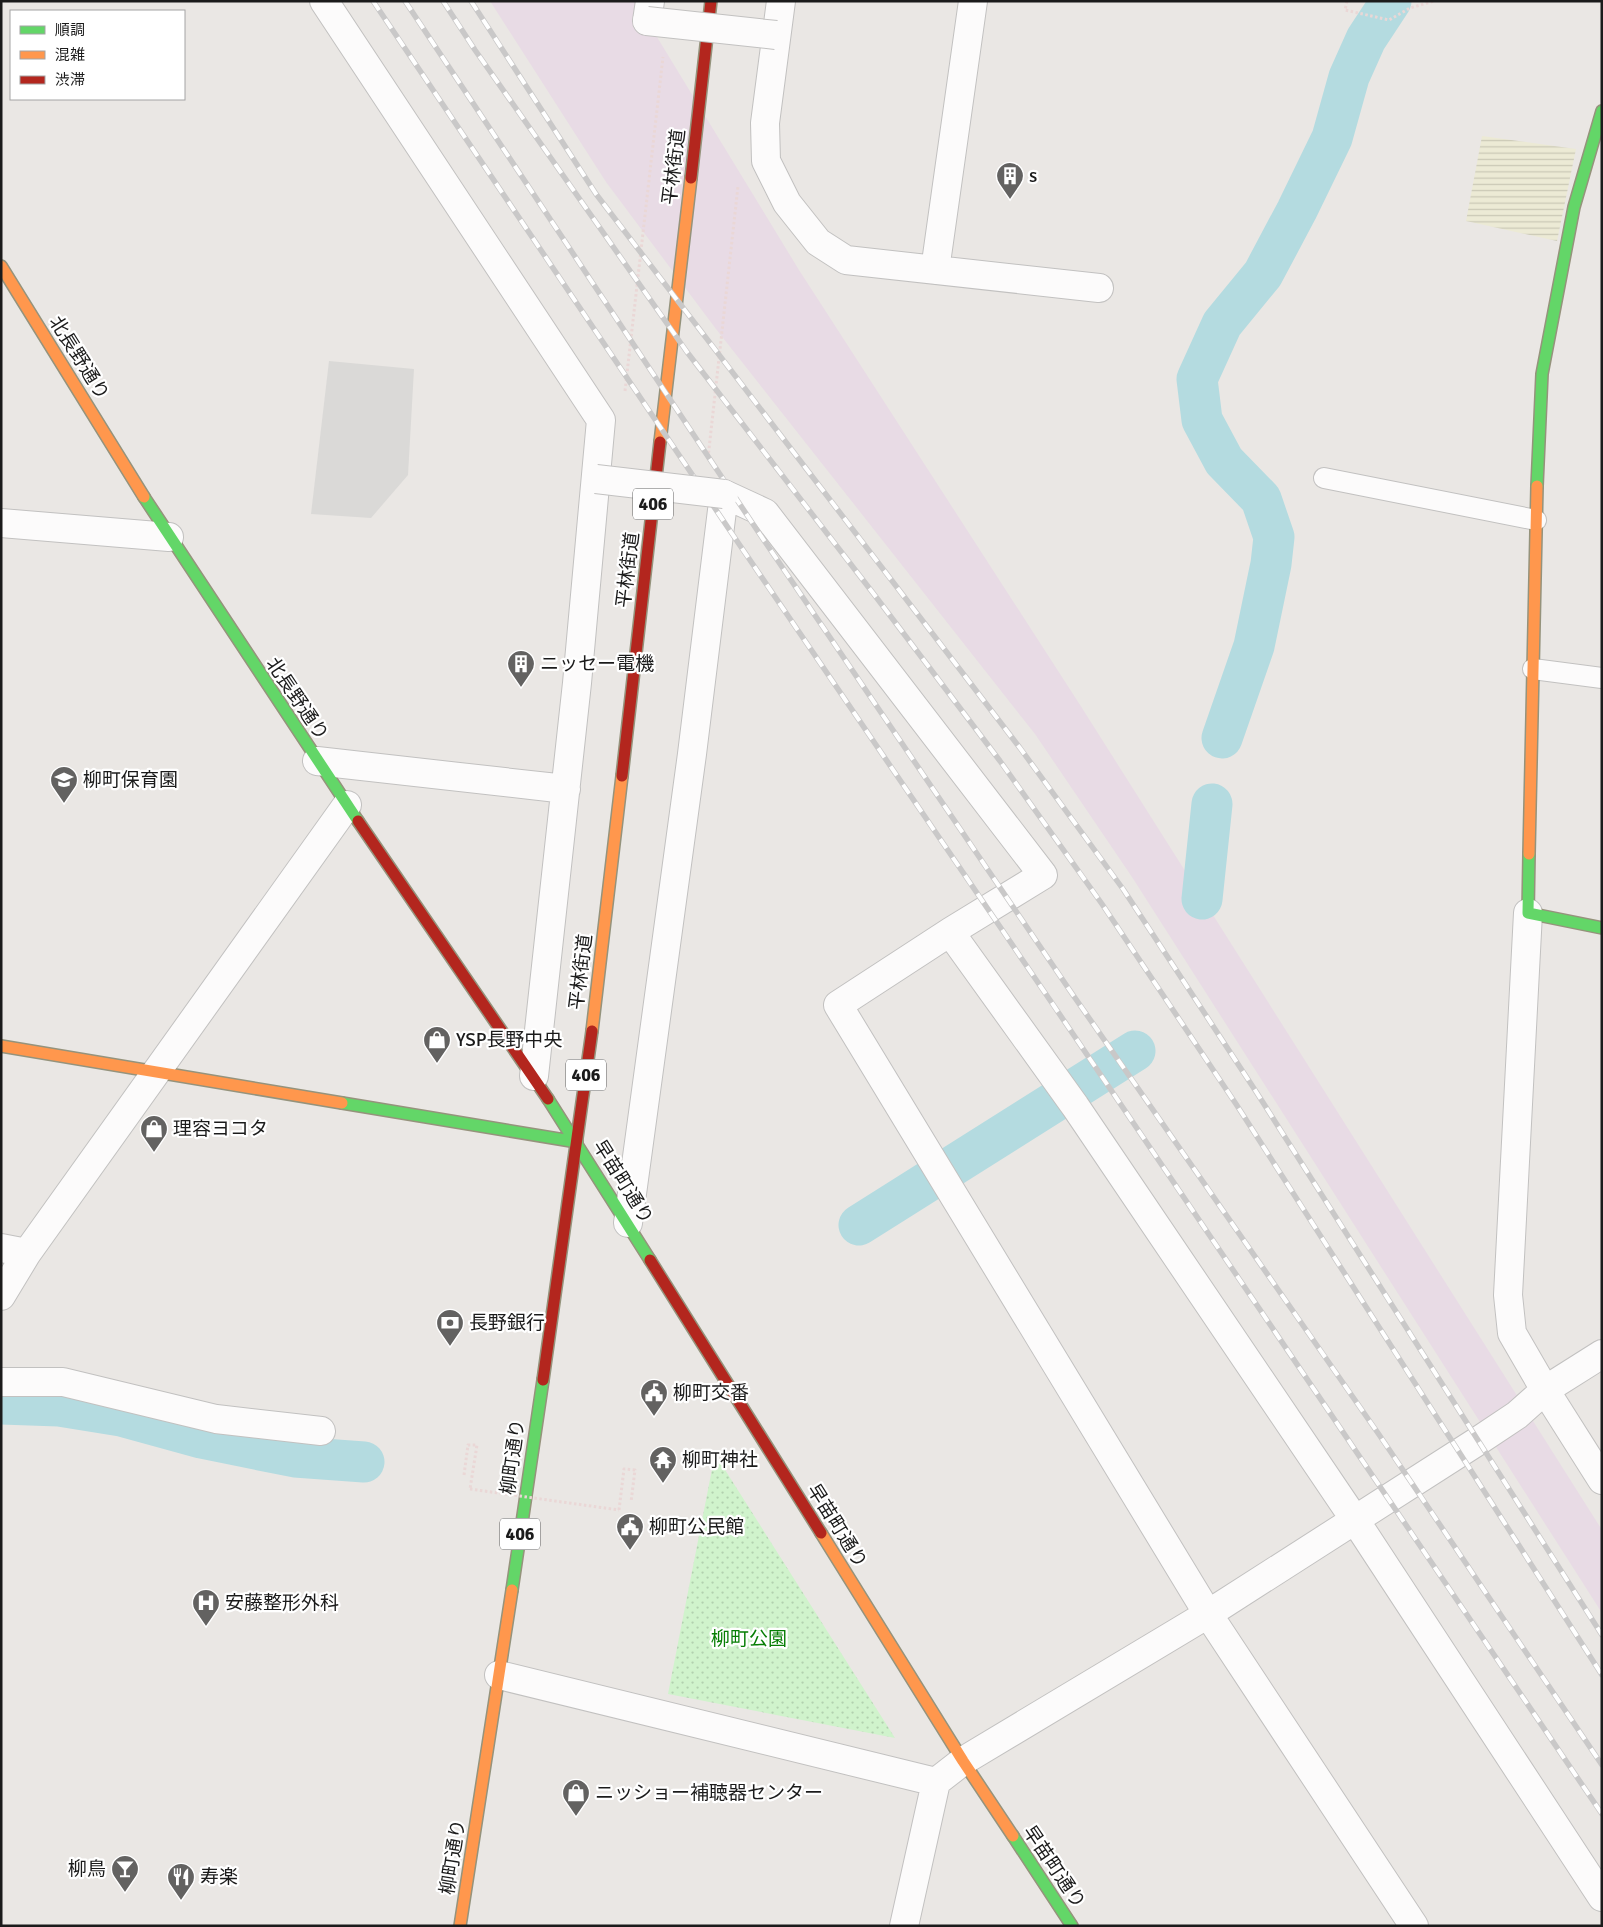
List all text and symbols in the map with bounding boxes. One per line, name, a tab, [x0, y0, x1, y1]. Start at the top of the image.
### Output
legend	[10, 10, 185, 100]
text: 順調	[55, 21, 85, 39]
text: 混雑	[55, 46, 85, 64]
text: 渋滞	[55, 71, 85, 89]
street label: 平林街道	[657, 128, 691, 206]
building icon: s	[995, 161, 1025, 200]
place label: s	[1029, 164, 1037, 188]
street label: 北長野通り	[44, 311, 114, 405]
road number: 406	[633, 488, 673, 520]
street label: 平林街道	[611, 531, 645, 609]
building icon: ニッセー電機	[506, 649, 536, 688]
place label: ニッセー電機	[540, 652, 654, 676]
street label: 北長野通り	[260, 653, 334, 745]
school or university icon: 柳町保育園	[49, 765, 79, 804]
place label: 柳町保育園	[83, 768, 178, 792]
street label: 平林街道	[564, 933, 598, 1011]
shop icon: YSP長野中央	[422, 1025, 452, 1064]
place label: YSP長野中央	[456, 1028, 563, 1052]
road number: 406	[566, 1060, 606, 1090]
shop icon: 理容ヨコタ	[139, 1114, 169, 1153]
place label: 理容ヨコタ	[173, 1117, 268, 1141]
street label: 早苗町通り	[588, 1135, 658, 1229]
bank icon: 長野銀行	[435, 1308, 465, 1347]
place label: 長野銀行	[469, 1311, 545, 1335]
public building icon: 柳町交番	[639, 1378, 669, 1417]
place label: 柳町交番	[673, 1381, 749, 1405]
street label: 柳町通り	[496, 1418, 530, 1496]
temple icon: 柳町神社	[648, 1445, 678, 1484]
place label: 柳町神社	[682, 1448, 758, 1472]
street label: 早苗町通り	[802, 1479, 872, 1573]
public building icon: 柳町公民館	[615, 1512, 645, 1551]
place label: 柳町公民館	[649, 1515, 744, 1539]
road number: 406	[500, 1518, 540, 1550]
hospital icon: 安藤整形外科	[191, 1588, 221, 1627]
place label: 安藤整形外科	[225, 1591, 339, 1615]
park label: 柳町公園	[711, 1627, 787, 1651]
shop icon: ニッショー補聴器センター	[561, 1778, 591, 1817]
place label: ニッショー補聴器センター	[595, 1781, 823, 1805]
street label: 柳町通り	[435, 1818, 471, 1896]
street label: 早苗町通り	[1017, 1821, 1091, 1913]
bar icon: 柳鳥	[110, 1854, 140, 1893]
place label: 柳鳥	[68, 1857, 106, 1881]
restaurant icon: 寿楽	[166, 1862, 196, 1901]
place label: 寿楽	[200, 1865, 238, 1889]

